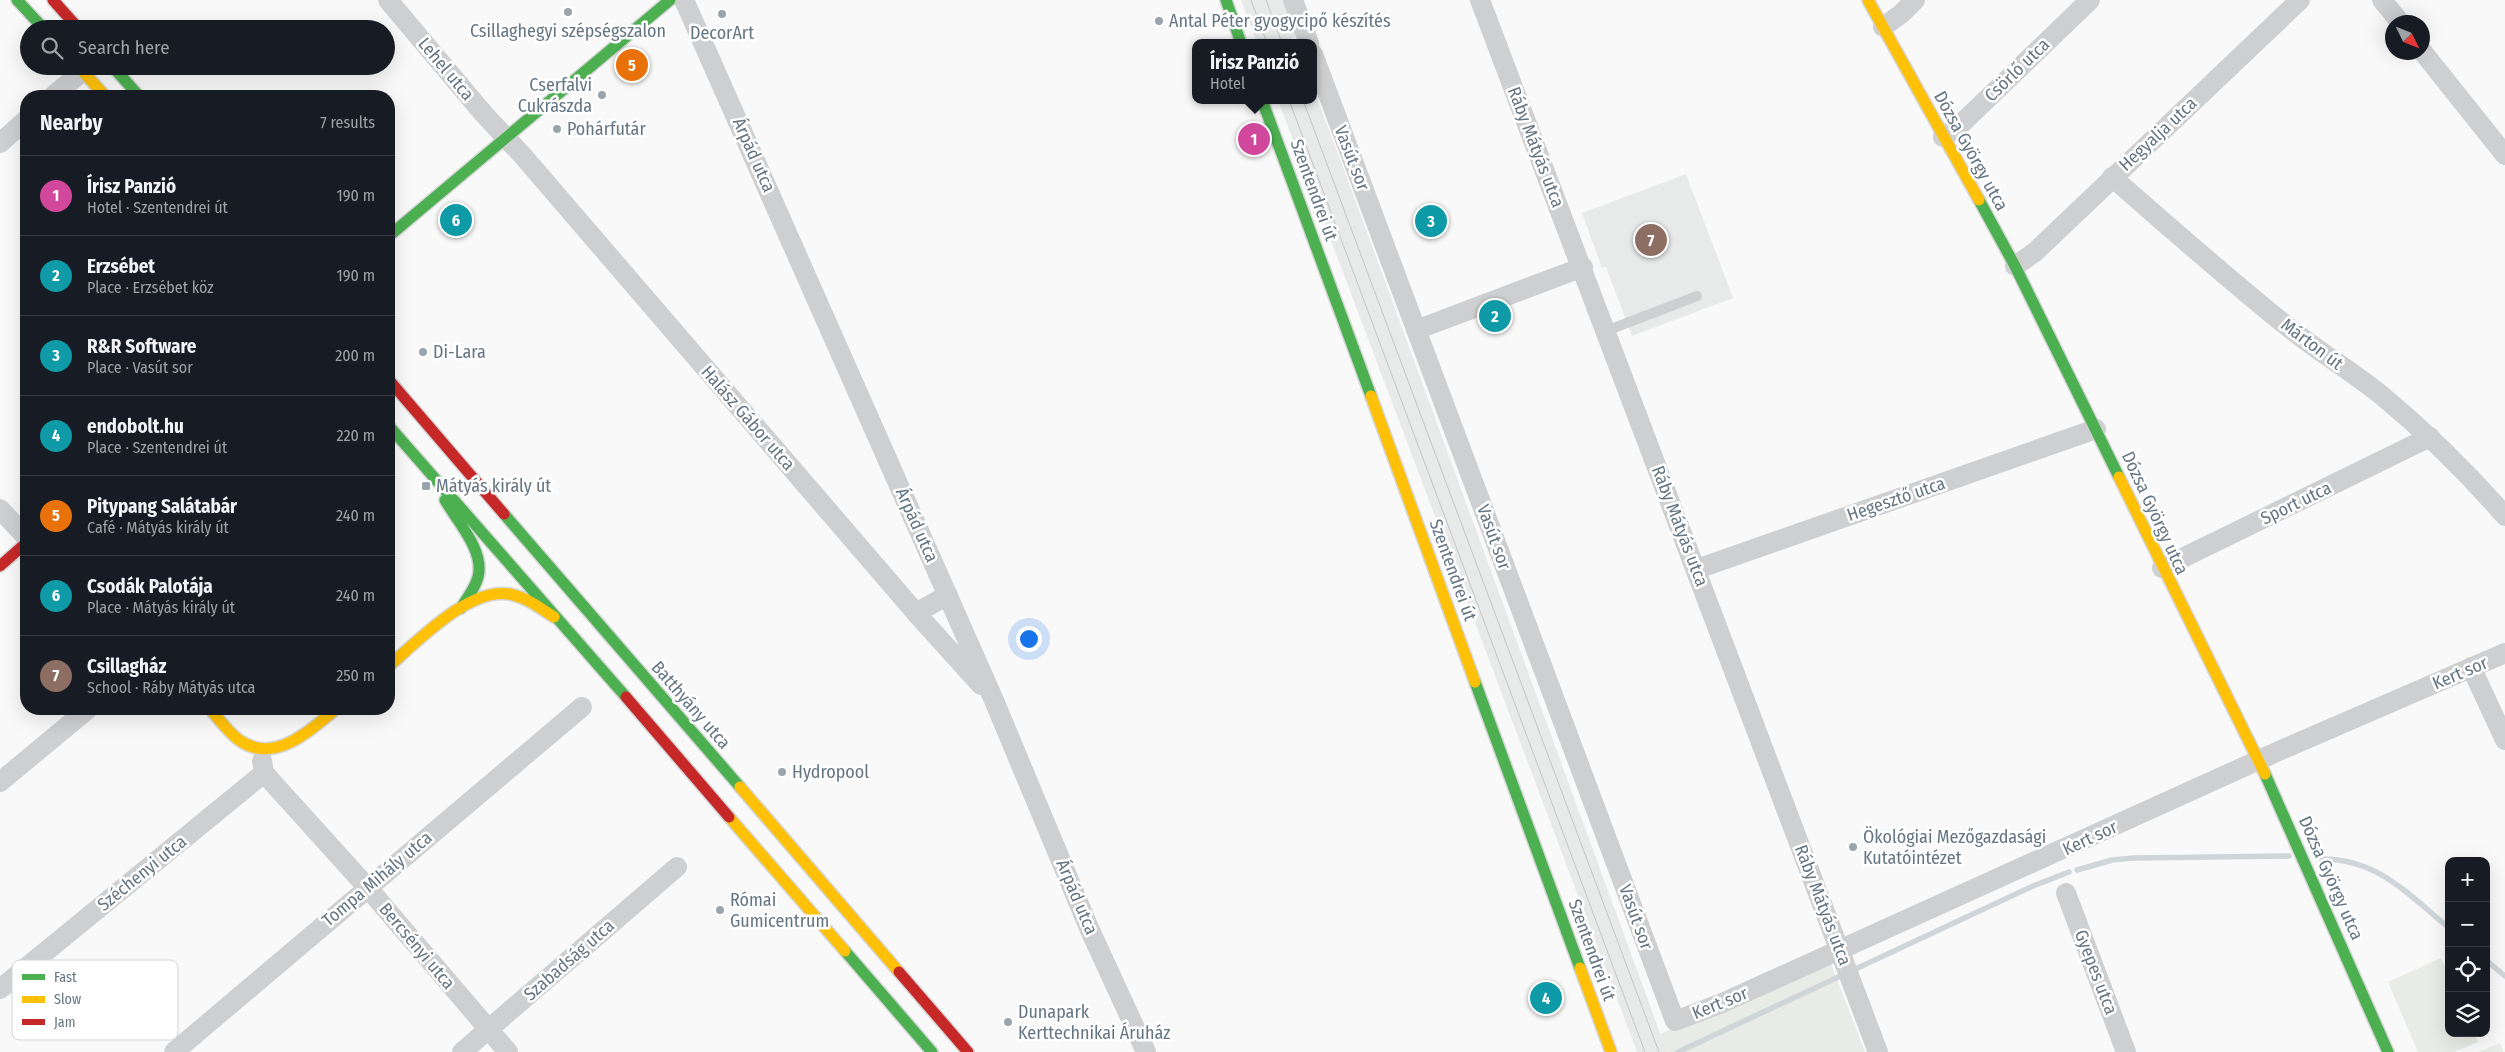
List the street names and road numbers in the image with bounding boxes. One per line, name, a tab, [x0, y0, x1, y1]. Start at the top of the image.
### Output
street label: Lehel utca	[413, 33, 479, 105]
street label: Csörlő utca	[1980, 33, 2054, 106]
street label: Ráby Mátyás utca	[1503, 84, 1569, 211]
street label: Dózsa György utca	[1929, 87, 2013, 215]
street label: Hegyalja utca	[2115, 92, 2202, 176]
street label: Árpád utca	[728, 114, 781, 196]
street label: Vasút sor	[1330, 122, 1375, 194]
street label: Szentendrei út	[1285, 136, 1343, 244]
street label: Márton út	[2277, 314, 2347, 375]
street label: Halász Gábor utca	[696, 361, 800, 475]
street label: Dózsa György utca	[2117, 448, 2193, 578]
street label: Ráby Mátyás utca	[1647, 463, 1713, 590]
street label: Hegesztő utca	[1844, 472, 1948, 526]
street label: Sport utca	[2257, 476, 2335, 529]
street label: Árpád utca	[891, 484, 944, 566]
street label: Vasút sor	[1472, 501, 1516, 573]
street label: Szentendrei út	[1424, 516, 1482, 624]
street label: Kert sor	[2429, 651, 2492, 694]
street label: Batthyány utca	[647, 657, 735, 754]
street label: Dózsa György utca	[2294, 813, 2368, 944]
street label: Kert sor	[2059, 815, 2122, 860]
street label: Tompa Mihály utca	[318, 826, 437, 931]
street label: Széchenyi utca	[93, 830, 191, 916]
street label: Ráby Mátyás utca	[1790, 842, 1856, 969]
street label: Árpád utca	[1051, 856, 1104, 938]
street label: Vasút sor	[1614, 881, 1658, 953]
street label: Szentendrei út	[1563, 896, 1621, 1004]
street label: Bercsényi utca	[374, 898, 460, 994]
street label: Szabadság utca	[519, 915, 619, 1005]
street label: Gyepes utca	[2070, 927, 2122, 1018]
street label: Kert sor	[1689, 982, 1752, 1024]

